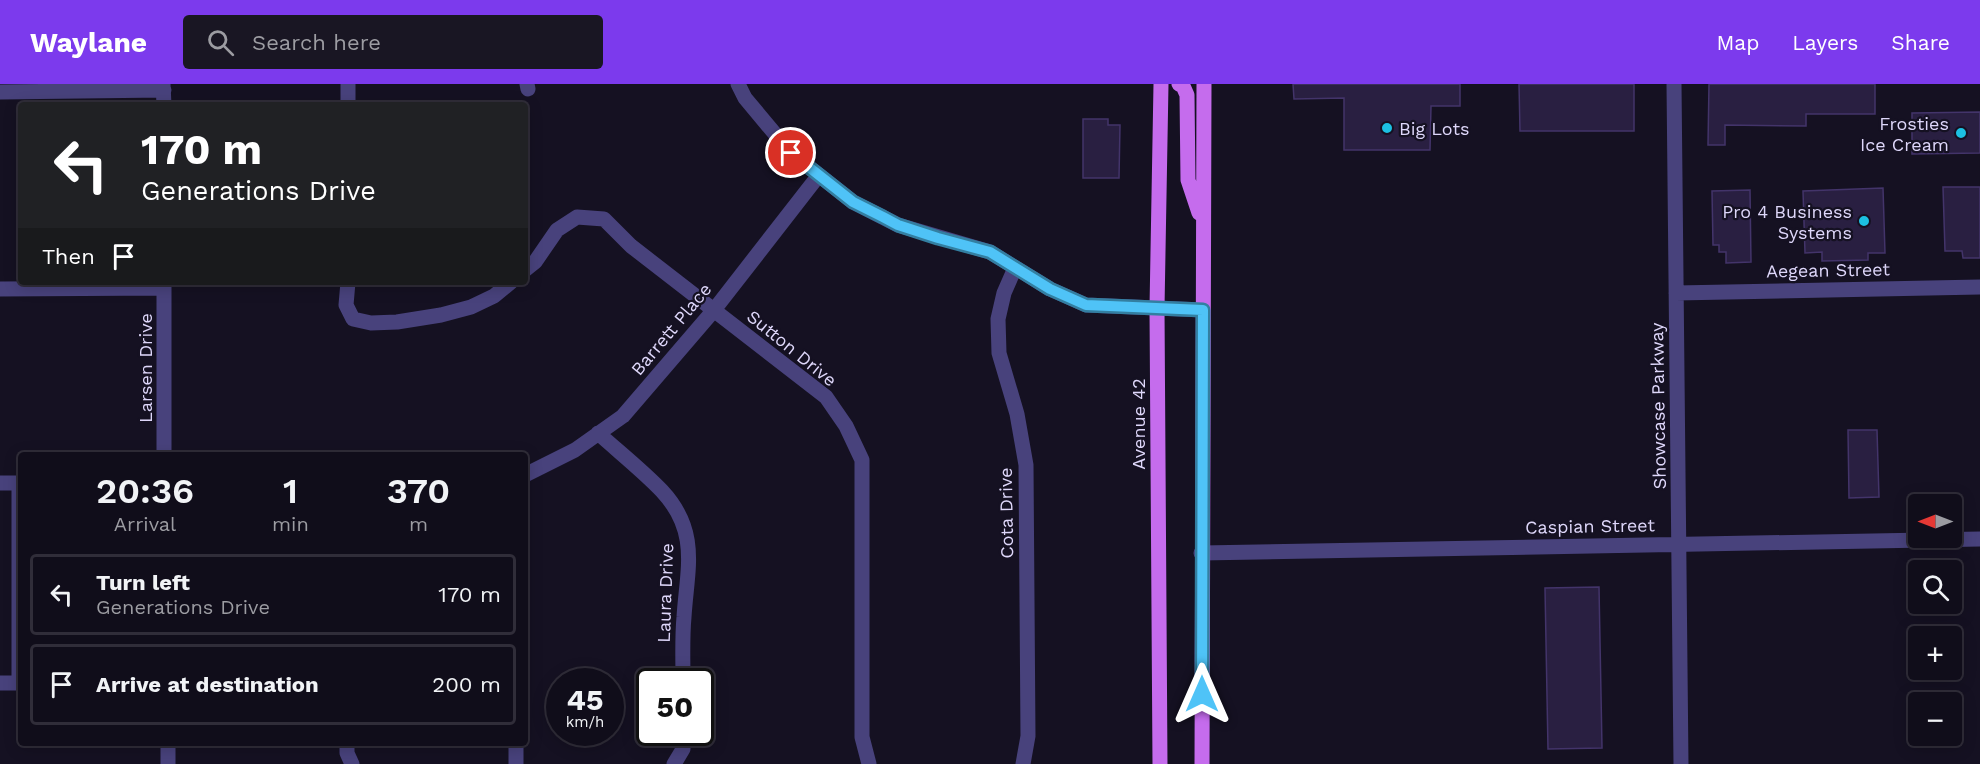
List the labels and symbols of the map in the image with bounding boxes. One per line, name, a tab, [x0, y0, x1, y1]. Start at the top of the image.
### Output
place label: Frosties Ice Cream	[1860, 113, 1949, 155]
place label: Big Lots	[1399, 118, 1469, 139]
marker: Big Lots	[1380, 121, 1394, 135]
marker: Frosties Ice Cream	[1954, 126, 1968, 140]
pin	[765, 127, 816, 178]
place label: Pro 4 Business Systems	[1722, 201, 1852, 243]
marker: Pro 4 Business Systems	[1857, 214, 1871, 228]
street label: Aegean Street	[1766, 258, 1890, 282]
street label: Barrett Place	[626, 279, 716, 379]
street label: Sutton Drive	[743, 305, 841, 391]
street label: Larsen Drive	[135, 313, 156, 423]
street label: Showcase Parkway	[1646, 322, 1670, 490]
street label: Avenue 42	[1128, 378, 1149, 470]
street label: Cota Drive	[995, 467, 1017, 559]
north arrow	[1908, 494, 1962, 548]
street label: Caspian Street	[1525, 514, 1655, 538]
street label: Laura Drive	[653, 543, 677, 643]
position arrow	[1170, 662, 1234, 726]
speed limit sign: 50	[636, 668, 714, 746]

